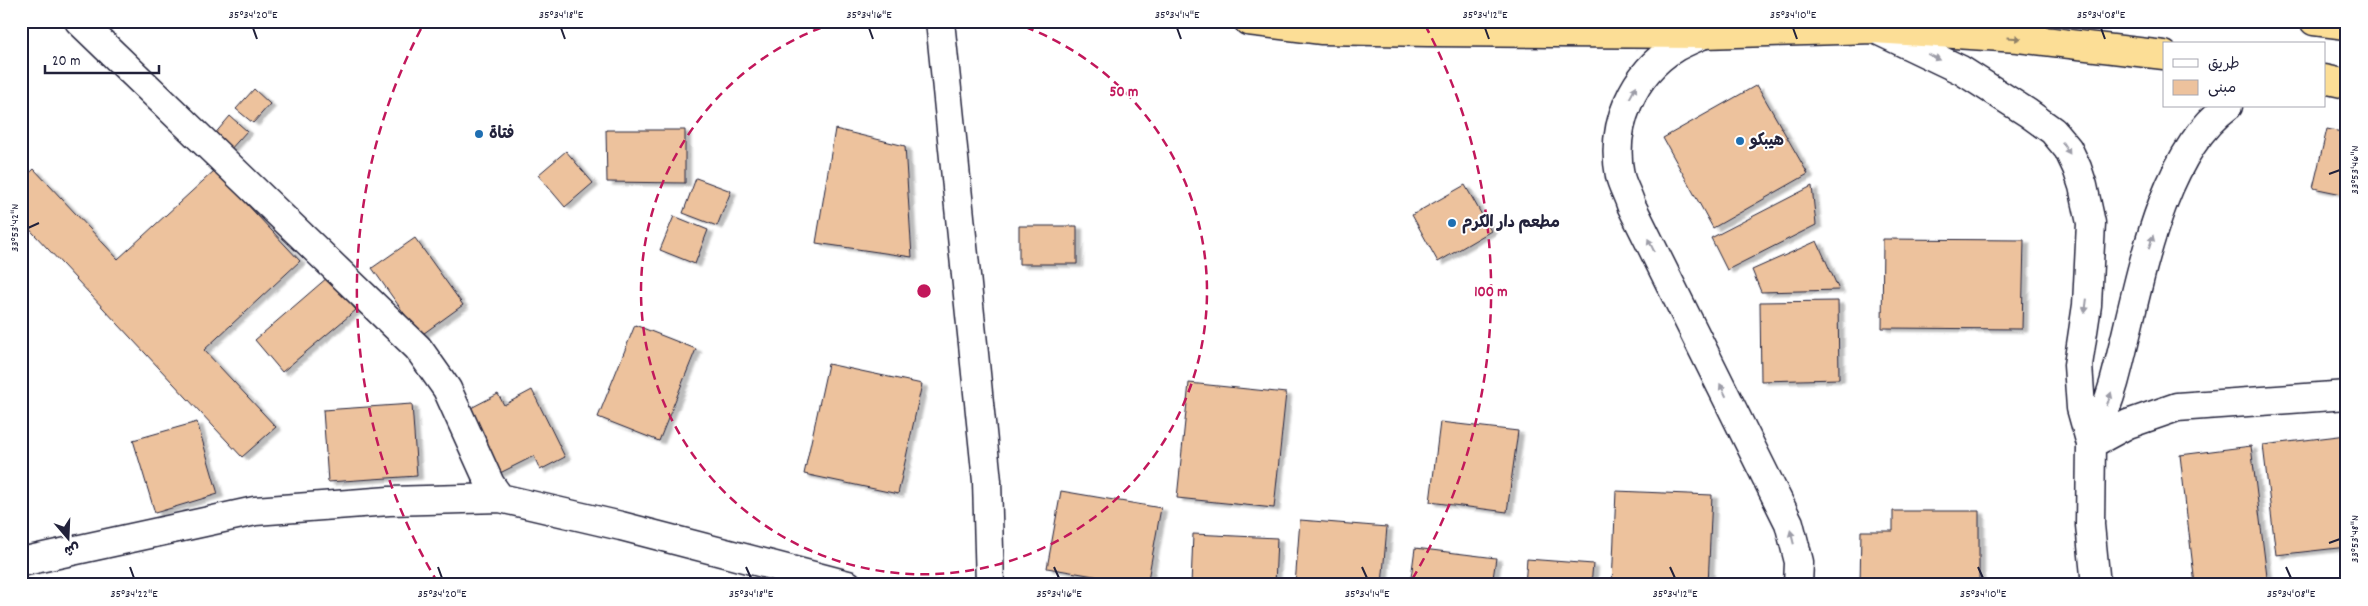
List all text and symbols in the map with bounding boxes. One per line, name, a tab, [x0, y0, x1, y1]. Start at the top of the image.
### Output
text: 35°34'20"E	[229, 7, 278, 24]
text: 35°34'18"E	[539, 7, 584, 24]
text: 35°34'16"E	[846, 7, 892, 24]
text: 35°34'14"E	[1155, 7, 1200, 24]
text: 35°34'12"E	[1462, 7, 1508, 24]
text: 35°34'10"E	[1770, 7, 1817, 24]
text: 35°34'08"E	[2077, 7, 2126, 24]
one-way arrow	[2006, 34, 2022, 42]
scale bar	[45, 42, 159, 74]
legend	[2163, 42, 2326, 108]
text: 20 m	[52, 51, 80, 73]
one-way arrow	[1927, 53, 1941, 61]
text: طريق	[2208, 54, 2240, 76]
text: مبنى	[2208, 78, 2236, 100]
text: 50 m	[1110, 82, 1138, 104]
one-way arrow	[1629, 84, 1637, 99]
place label: فتاة	[489, 123, 514, 146]
marker: فتاة	[473, 128, 485, 140]
place label: هيبكو	[1749, 130, 1784, 153]
marker: هيبكو	[1734, 135, 1746, 147]
one-way arrow	[2061, 142, 2071, 155]
text: 33°53'46"N	[2347, 146, 2364, 194]
text: 33°53'42"N	[7, 204, 24, 252]
place label: مطعم دار الكرم	[1462, 212, 1560, 235]
marker: مطعم دار الكرم	[1446, 217, 1458, 229]
one-way arrow	[2148, 234, 2156, 249]
one-way arrow	[1647, 237, 1655, 252]
centre of rings	[915, 282, 933, 300]
text: 100 m	[1474, 282, 1508, 304]
one-way arrow	[2082, 298, 2090, 314]
one-way arrow	[1719, 383, 1727, 397]
one-way arrow	[2106, 391, 2113, 406]
north arrow	[42, 514, 92, 564]
text: 33°53'48"N	[2347, 515, 2364, 563]
one-way arrow	[1788, 529, 1796, 544]
text: ش	[61, 536, 82, 560]
text: 35°34'22"E	[110, 586, 158, 603]
text: 35°34'20"E	[418, 586, 467, 603]
text: 35°34'18"E	[729, 586, 774, 603]
text: 35°34'16"E	[1036, 586, 1082, 603]
text: 35°34'14"E	[1345, 586, 1390, 603]
text: 35°34'12"E	[1652, 586, 1698, 603]
text: 35°34'10"E	[1960, 586, 2007, 603]
text: 35°34'08"E	[2267, 586, 2316, 603]

